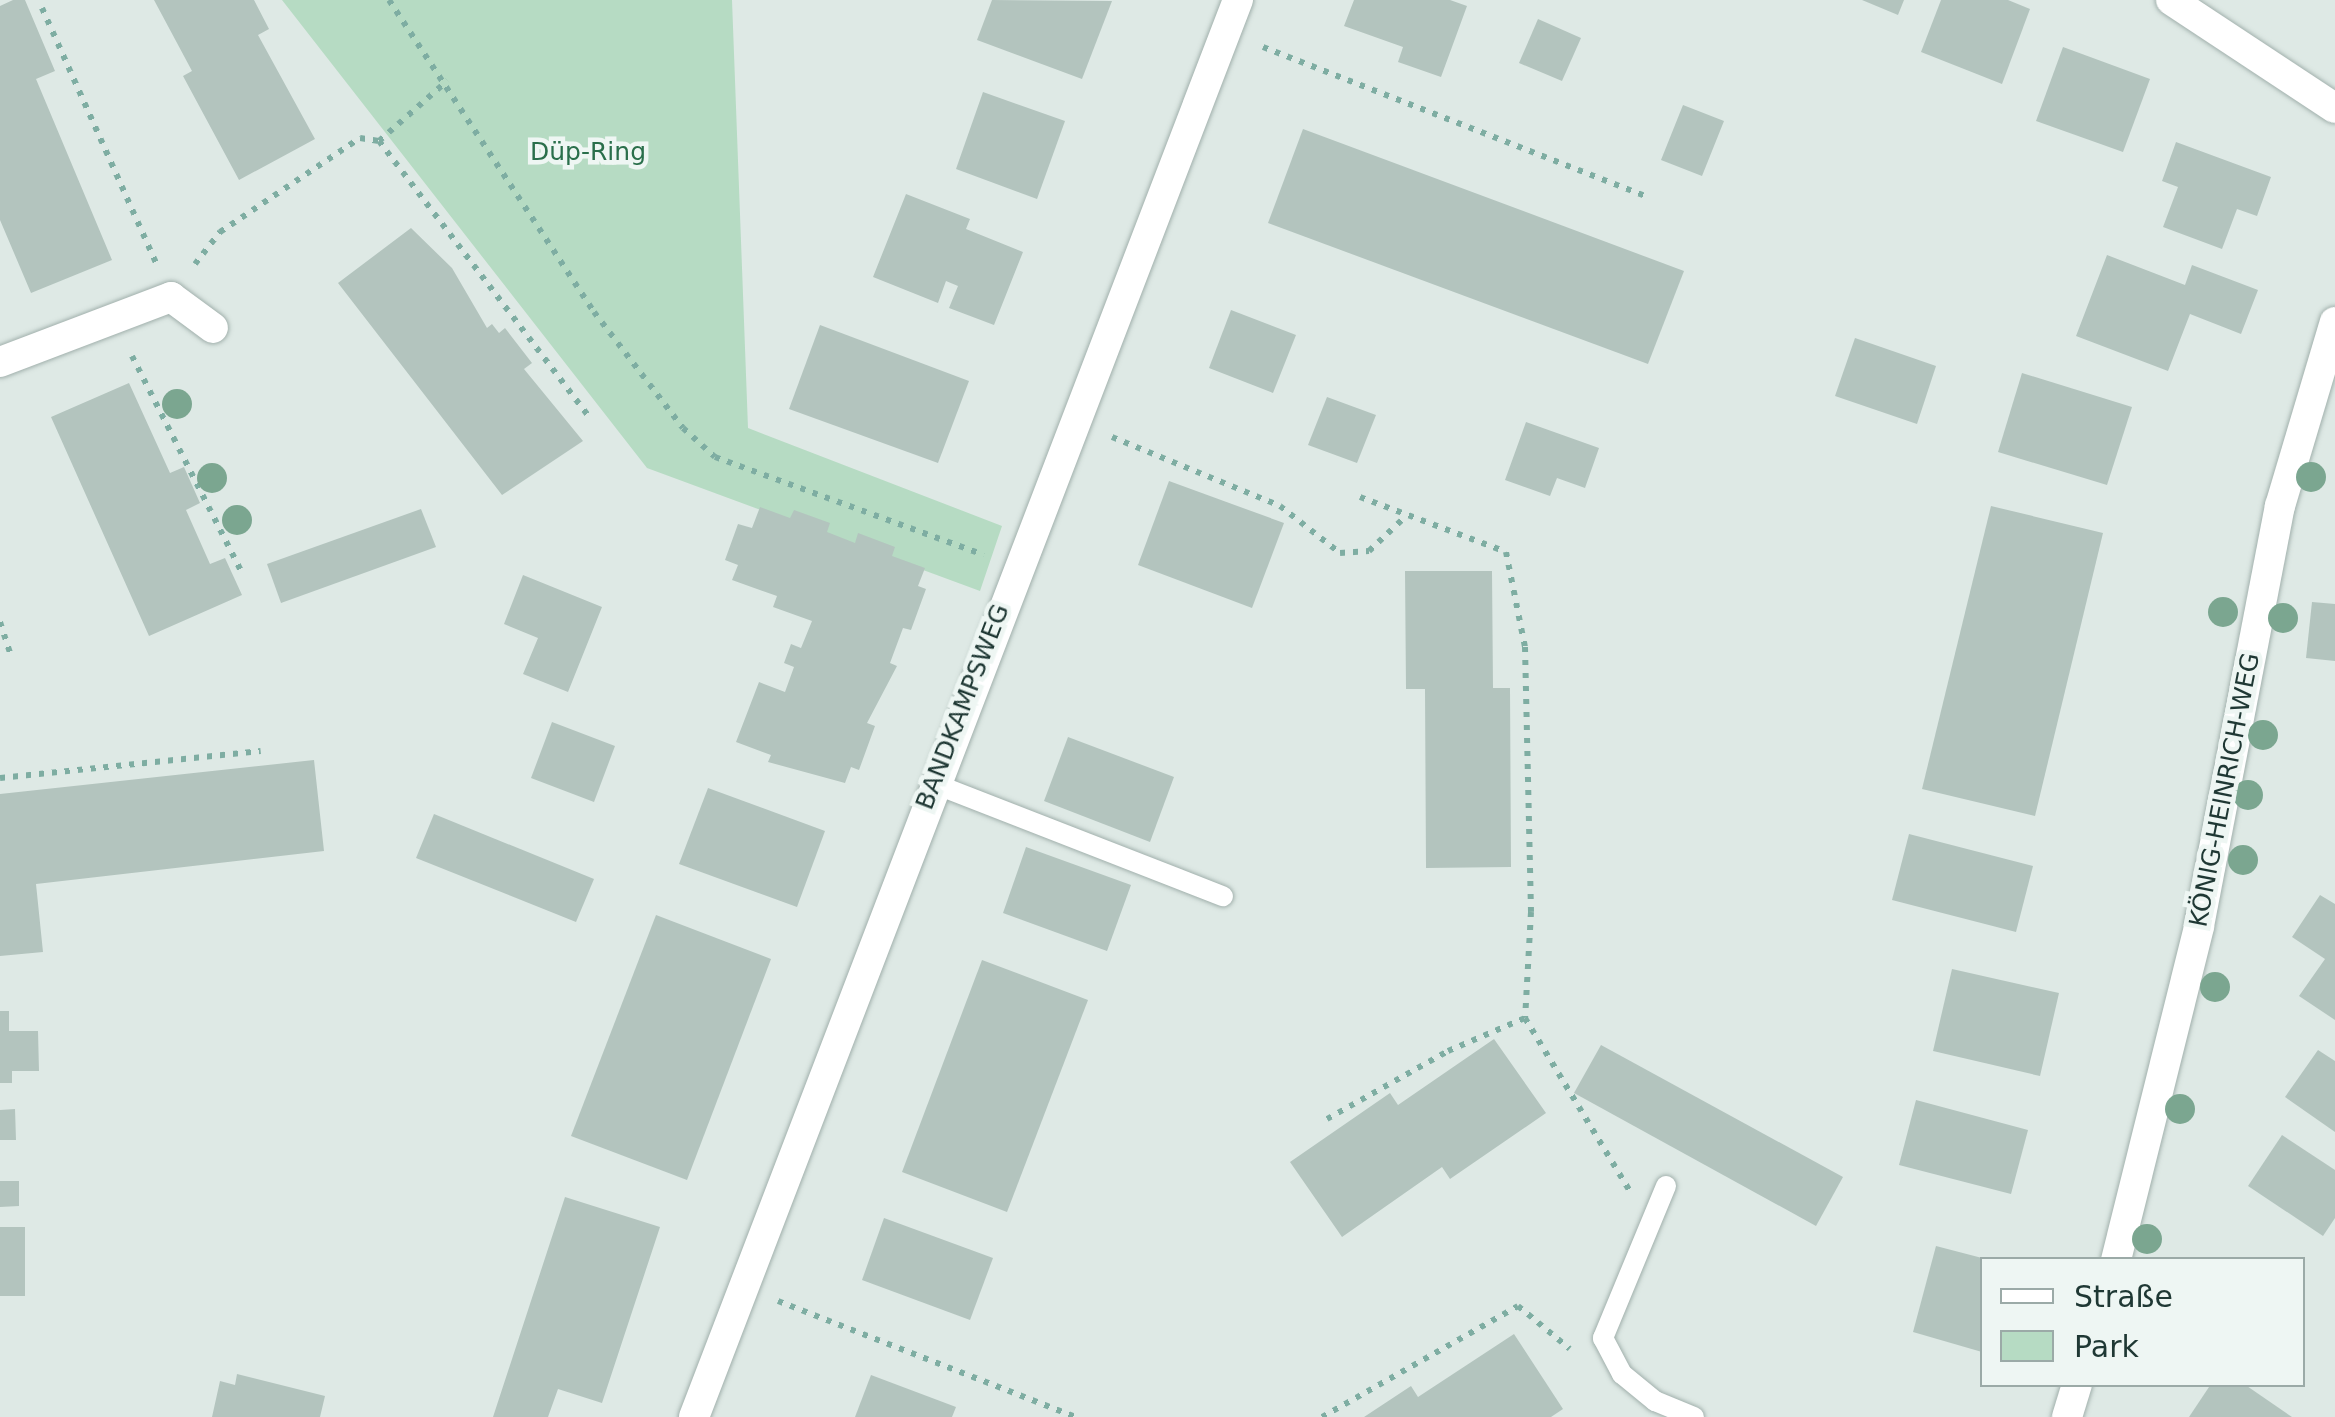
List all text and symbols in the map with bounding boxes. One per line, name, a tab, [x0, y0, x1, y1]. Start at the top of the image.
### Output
park label: Düp-Ring	[530, 137, 646, 167]
street label: BANDKAMPSWEG	[910, 600, 1016, 814]
street label: KÖNIG-HEINRICH-WEG	[2184, 650, 2266, 930]
legend	[1980, 1257, 2305, 1387]
text: Straße	[2074, 1279, 2173, 1314]
text: Park	[2074, 1329, 2139, 1364]

